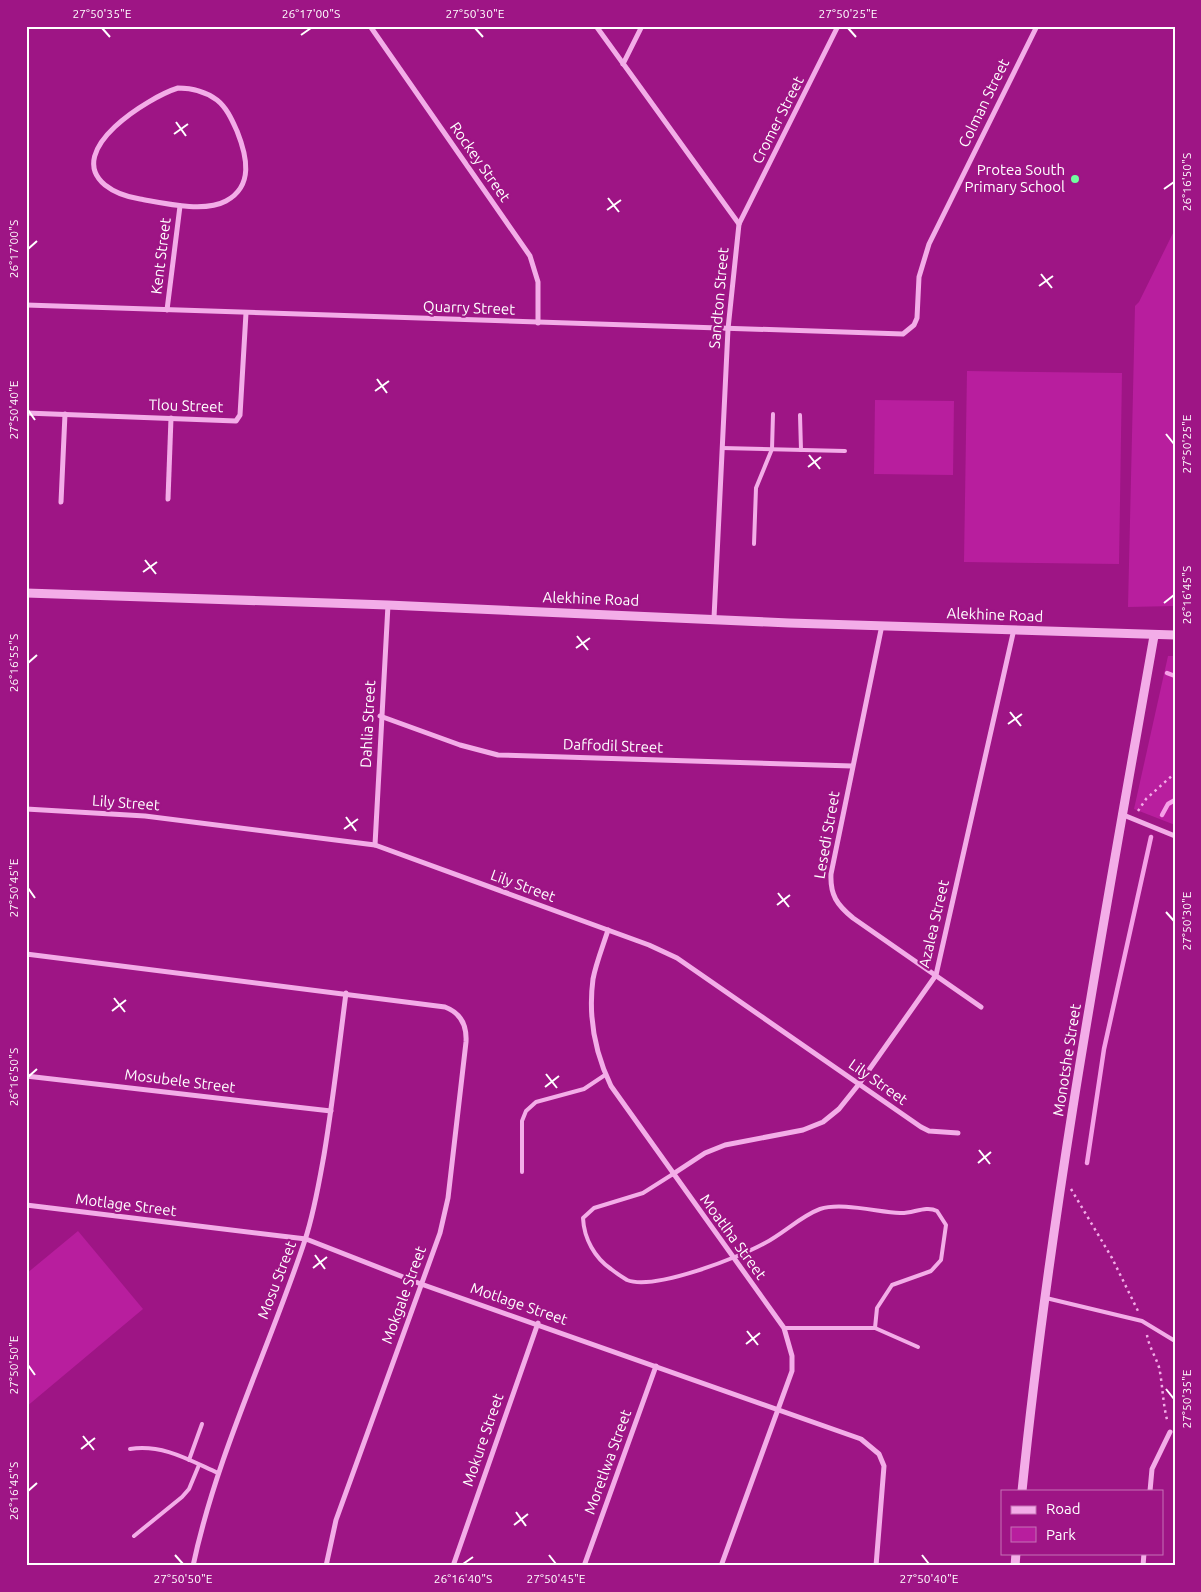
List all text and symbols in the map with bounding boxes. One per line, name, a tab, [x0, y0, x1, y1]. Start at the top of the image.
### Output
text: 27°50'35"E	[73, 7, 132, 20]
text: 26°17'00"S	[282, 7, 340, 20]
text: 27°50'30"E	[446, 7, 505, 20]
text: 27°50'25"E	[819, 7, 878, 20]
street label: Colman Street	[955, 56, 1012, 150]
street label: Cromer Street	[748, 73, 807, 166]
street label: Rockey Street	[447, 119, 514, 205]
text: 26°16'50"S	[1180, 153, 1193, 211]
place label: Protea South Primary School	[964, 161, 1065, 195]
marker: Protea South Primary School	[1069, 173, 1081, 185]
street label: Kent Street	[147, 217, 174, 295]
text: 26°17'00"S	[7, 220, 20, 278]
street label: Sandton Street	[706, 247, 731, 349]
street label: Quarry Street	[423, 297, 515, 318]
text: 27°50'40"E	[7, 380, 20, 439]
street label: Tlou Street	[148, 396, 224, 415]
text: 27°50'25"E	[1180, 414, 1193, 473]
text: 26°16'45"S	[1180, 566, 1193, 624]
street label: Alekhine Road	[542, 588, 640, 609]
street label: Alekhine Road	[946, 604, 1044, 625]
text: 26°16'55"S	[7, 634, 20, 692]
street label: Dahlia Street	[357, 680, 378, 768]
street label: Daffodil Street	[563, 735, 663, 756]
street label: Lesedi Street	[810, 790, 843, 880]
street label: Lily Street	[92, 792, 161, 813]
text: 27°50'45"E	[7, 858, 20, 917]
street label: Lily Street	[488, 866, 558, 905]
street label: Azalea Street	[915, 878, 952, 970]
text: 27°50'30"E	[1180, 891, 1193, 950]
street label: Monotshe Street	[1049, 1002, 1084, 1117]
text: 26°16'50"S	[7, 1048, 20, 1106]
street label: Lily Street	[846, 1055, 911, 1108]
street label: Mosubele Street	[124, 1065, 237, 1096]
street label: Motlage Street	[75, 1190, 178, 1219]
street label: Moatlha Street	[697, 1191, 770, 1283]
street label: Mosu Street	[254, 1238, 299, 1321]
street label: Mokgale Street	[378, 1243, 429, 1346]
street label: Motlage Street	[468, 1279, 570, 1328]
text: 27°50'50"E	[7, 1335, 20, 1394]
text: 27°50'35"E	[1180, 1369, 1193, 1428]
street label: Mokure Street	[459, 1391, 506, 1489]
street label: Moretlwa Street	[581, 1407, 634, 1517]
text: 26°16'45"S	[7, 1462, 20, 1520]
legend	[1001, 1490, 1164, 1554]
text: Road	[1046, 1500, 1081, 1517]
text: Park	[1046, 1526, 1076, 1543]
text: 27°50'50"E	[154, 1572, 213, 1585]
text: 26°16'40"S	[434, 1572, 492, 1585]
text: 27°50'45"E	[527, 1572, 586, 1585]
text: 27°50'40"E	[900, 1572, 959, 1585]

